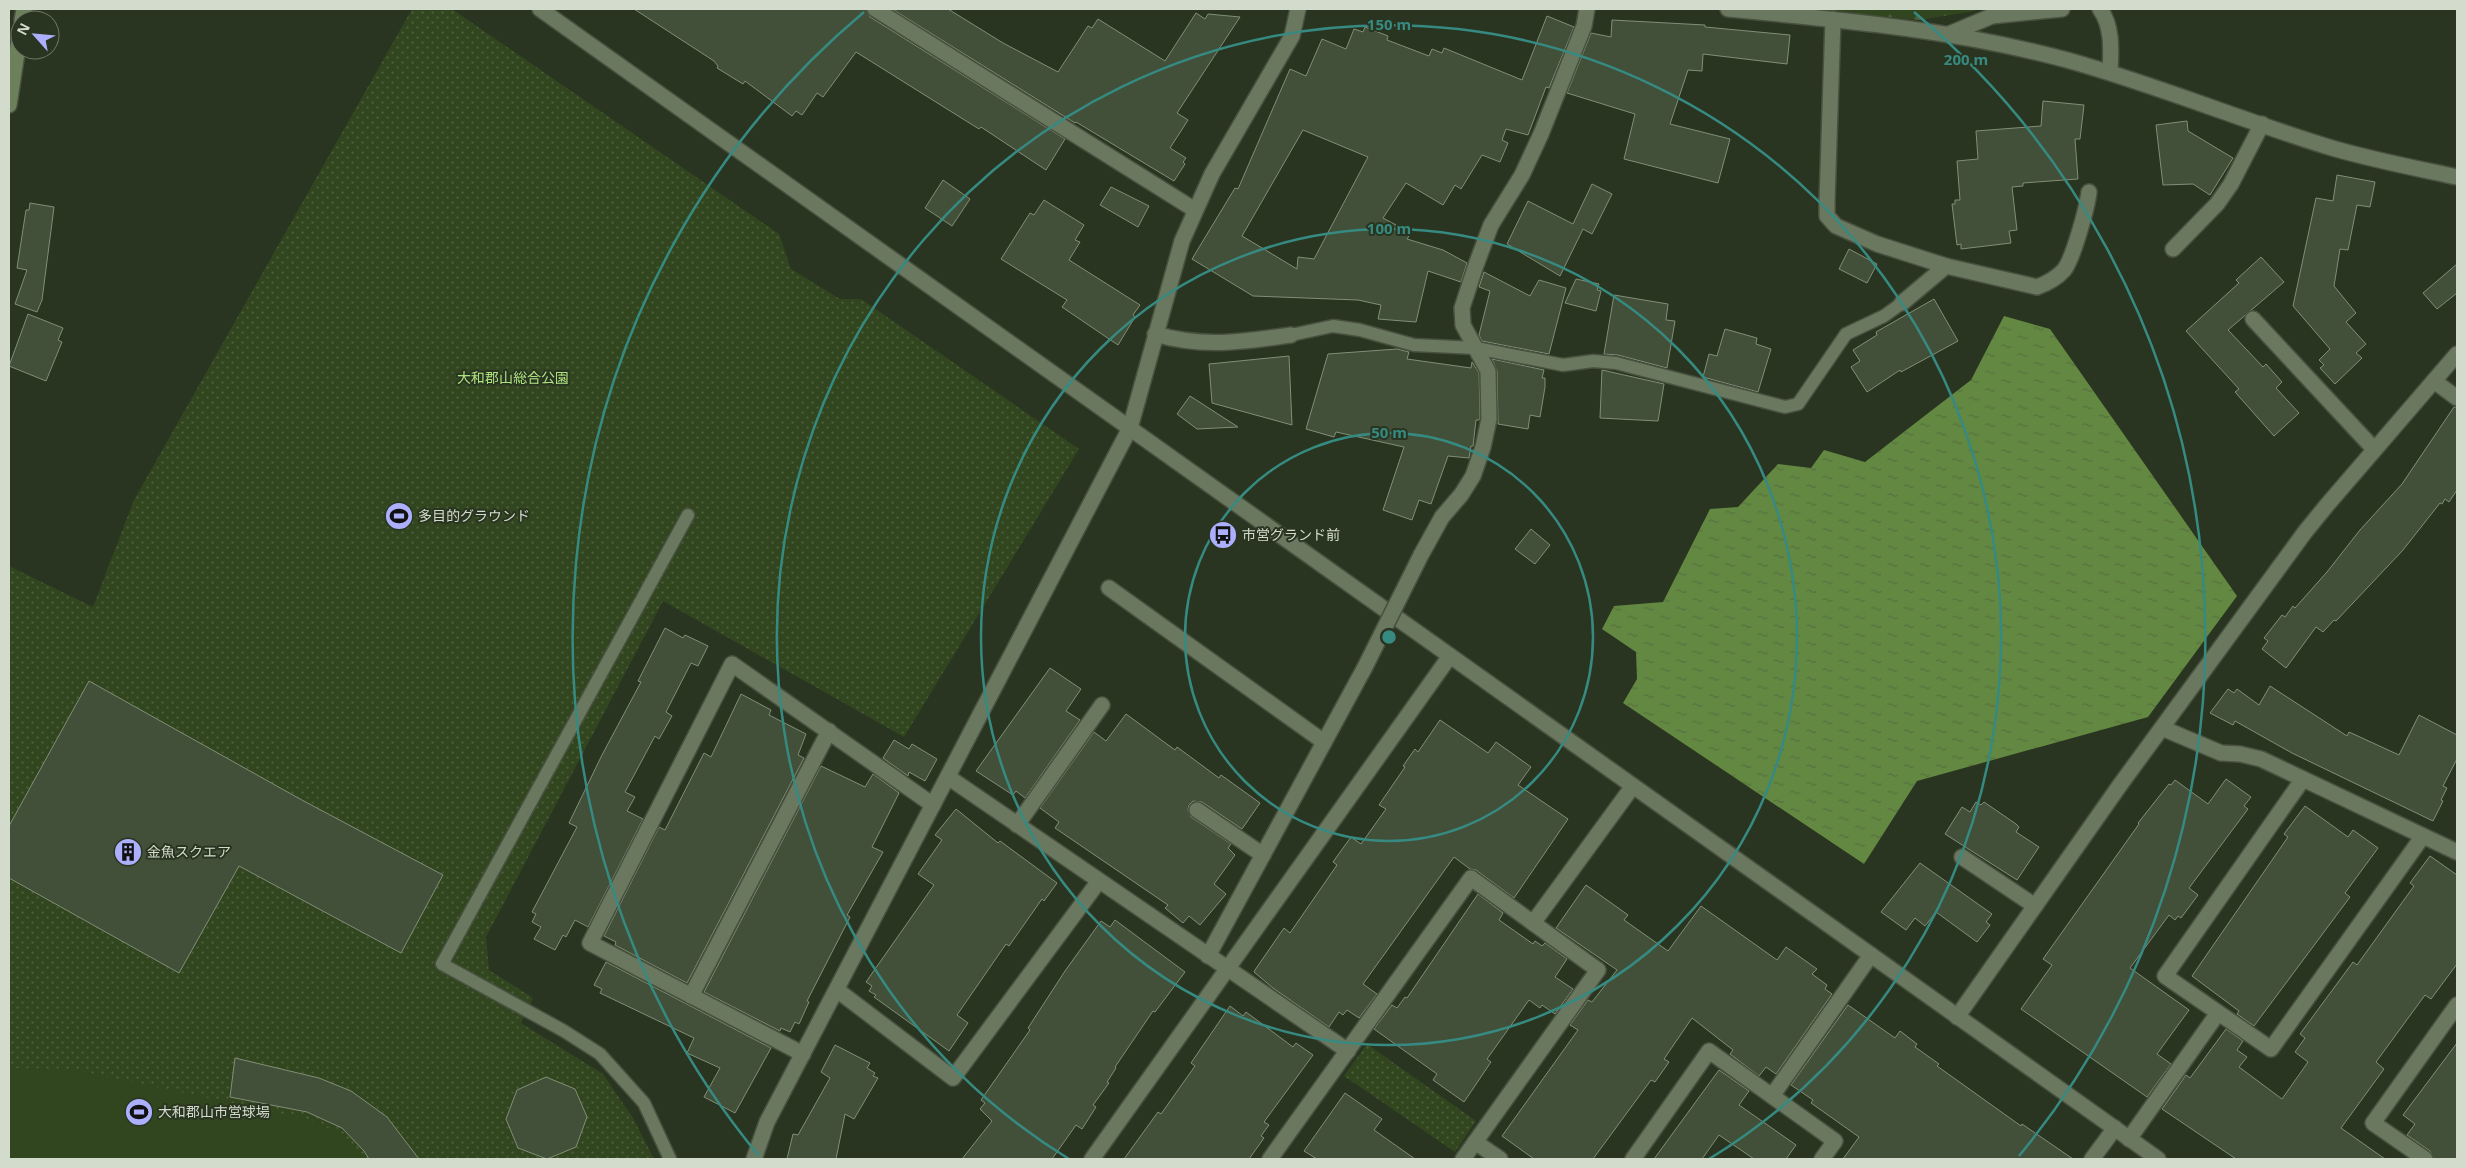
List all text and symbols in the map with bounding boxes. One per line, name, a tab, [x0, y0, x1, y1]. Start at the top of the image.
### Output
north arrow	[10, 10, 60, 60]
text: 150 m	[1367, 14, 1411, 34]
text: N	[12, 19, 34, 38]
text: 200 m	[1944, 49, 1988, 69]
text: 100 m	[1367, 218, 1411, 238]
park label: 大和郡山総合公園	[457, 368, 569, 387]
text: 50 m	[1371, 422, 1407, 442]
sports icon: 多目的グラウンド	[384, 501, 414, 531]
place label: 多目的グラウンド	[418, 506, 530, 525]
bus stop icon: 市営グランド前	[1208, 520, 1238, 550]
place label: 市営グランド前	[1242, 525, 1340, 544]
centre of rings	[1380, 628, 1398, 646]
building icon: 金魚スクエア	[113, 837, 143, 867]
place label: 金魚スクエア	[147, 842, 231, 861]
sports icon: 大和郡山市営球場	[124, 1097, 154, 1127]
place label: 大和郡山市営球場	[158, 1102, 270, 1121]

